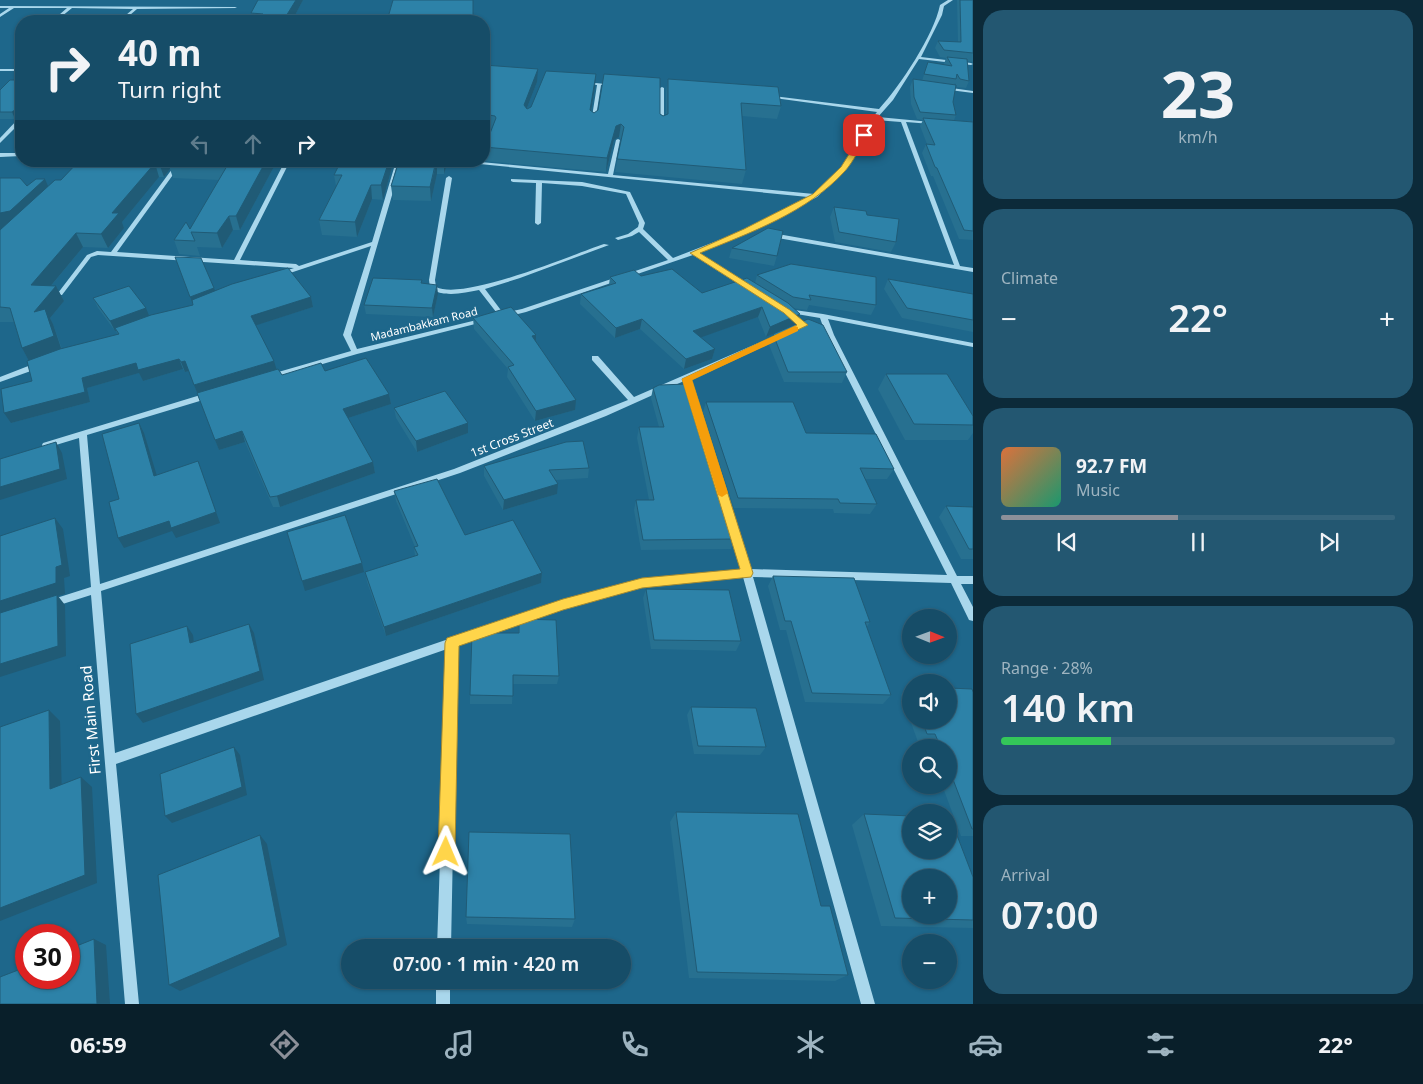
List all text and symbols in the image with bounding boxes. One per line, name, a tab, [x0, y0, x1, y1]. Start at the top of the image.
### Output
text: 40 m	[118, 29, 201, 76]
icon: right	[35, 35, 100, 100]
text: 23	[1161, 49, 1235, 137]
text: Turn right	[118, 74, 221, 104]
pin	[843, 114, 885, 156]
icon: arrive	[850, 121, 878, 149]
text: km/h	[1178, 126, 1218, 148]
icon: left	[186, 130, 214, 158]
icon: ahead	[239, 130, 267, 158]
icon: right	[292, 130, 320, 158]
text: Climate	[1001, 267, 1058, 289]
text: 22°	[1168, 291, 1228, 343]
text: −	[1001, 299, 1017, 337]
text: +	[1379, 299, 1395, 337]
street label: Madambakkam Road	[369, 303, 479, 344]
street label: 1st Cross Street	[468, 414, 556, 461]
text: 92.7 FM	[1076, 453, 1147, 479]
text: Music	[1076, 479, 1120, 501]
icon: previous	[1053, 528, 1081, 556]
icon: pause	[1184, 528, 1212, 556]
icon: next	[1315, 528, 1343, 556]
north arrow	[902, 609, 958, 664]
map controls	[902, 609, 957, 989]
text: Range · 28%	[1001, 657, 1093, 679]
street label: First Main Road	[75, 665, 105, 775]
button: sound	[902, 674, 957, 729]
text: 140 km	[1001, 681, 1135, 733]
button: search	[902, 739, 957, 794]
button: layers	[902, 804, 957, 859]
position arrow	[419, 825, 471, 877]
text: Arrival	[1001, 864, 1050, 886]
button: +	[902, 869, 957, 924]
text: 07:00	[1001, 888, 1098, 940]
speed limit sign: 30	[15, 924, 80, 989]
button: −	[902, 934, 957, 989]
text: 07:00 · 1 min · 420 m	[393, 951, 579, 977]
icon: directions	[267, 1027, 302, 1062]
icon: music	[442, 1027, 477, 1062]
icon: phone	[617, 1027, 652, 1062]
icon: climate	[793, 1027, 828, 1062]
icon: car	[968, 1027, 1003, 1062]
icon: filters	[1143, 1027, 1178, 1062]
text: 06:59	[70, 1029, 127, 1059]
text: 22°	[1318, 1029, 1353, 1059]

